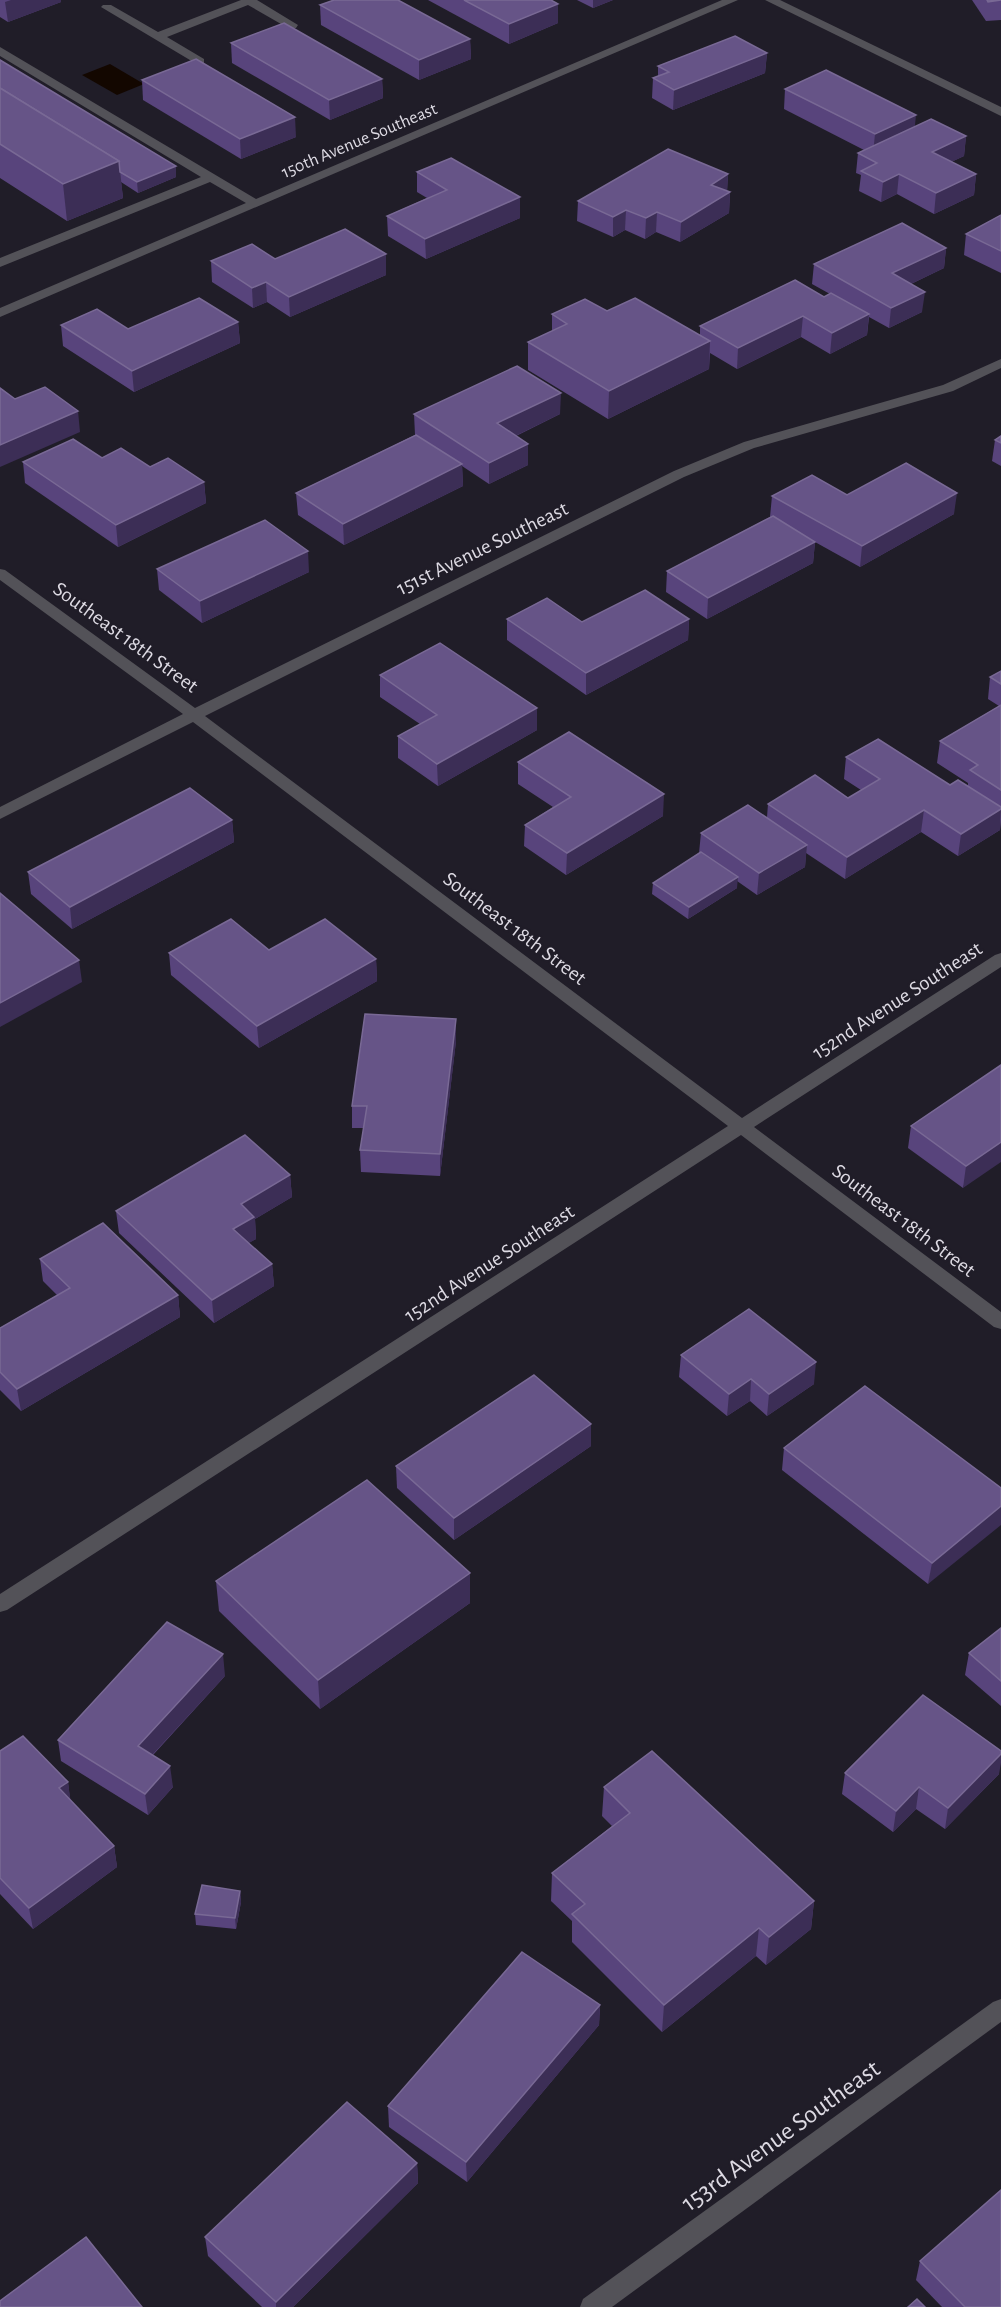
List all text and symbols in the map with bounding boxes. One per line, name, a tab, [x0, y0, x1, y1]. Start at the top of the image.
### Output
street label: 150th Avenue Southeast	[279, 100, 440, 182]
street label: 151st Avenue Southeast	[393, 498, 571, 599]
street label: Southeast 18th Street	[49, 578, 202, 697]
street label: Southeast 18th Street	[439, 868, 590, 989]
street label: 152nd Avenue Southeast	[809, 938, 986, 1063]
street label: Southeast 18th Street	[828, 1160, 979, 1281]
street label: 152nd Avenue Southeast	[401, 1201, 578, 1326]
street label: 153rd Avenue Southeast	[677, 2055, 885, 2216]

